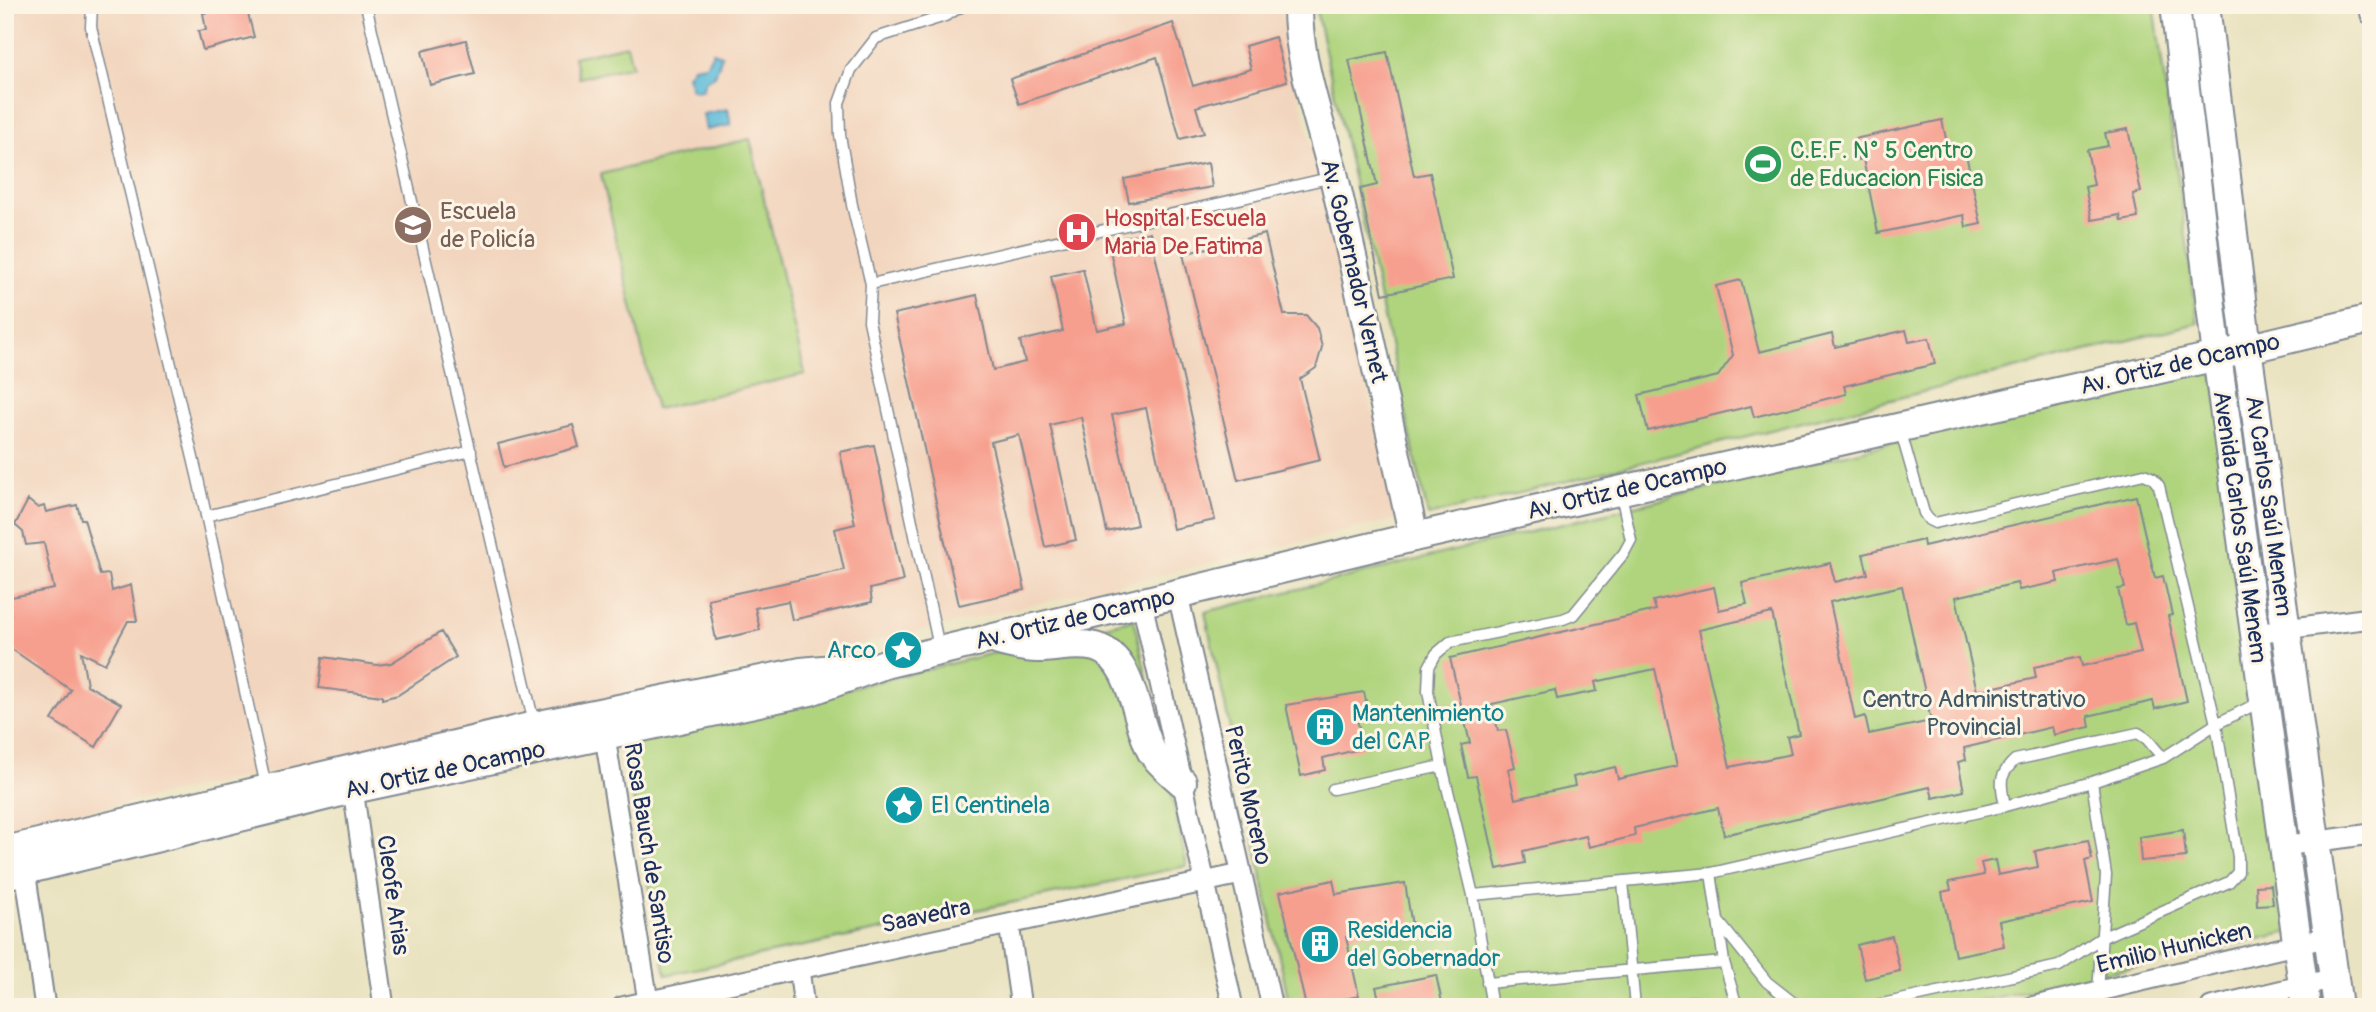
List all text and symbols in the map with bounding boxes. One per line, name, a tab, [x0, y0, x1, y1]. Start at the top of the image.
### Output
place label: C.E.F. N° 5 Centro de Educacion Fisica	[1790, 136, 1984, 193]
sports icon: C.E.F. N° 5 Centro de Educacion Fisica	[1742, 143, 1784, 185]
street label: Av. Gobernador Vernet	[1314, 156, 1394, 386]
place label: Escuela de Policía	[440, 197, 535, 254]
school or university icon: Escuela de Policía	[392, 204, 434, 246]
place label: Hospital Escuela Maria De Fatima	[1104, 204, 1266, 261]
hospital icon: Hospital Escuela Maria De Fatima	[1056, 211, 1098, 253]
street label: Av. Ortiz de Ocampo	[2077, 327, 2283, 401]
street label: Avenida Carlos Saúl Menem	[2207, 389, 2273, 665]
street label: Av Carlos Saúl Menem	[2239, 394, 2299, 618]
street label: Av. Ortiz de Ocampo	[1524, 452, 1730, 526]
street label: Av. Ortiz de Ocampo	[972, 582, 1178, 656]
place icon: Arco	[882, 629, 924, 671]
place label: Arco	[827, 636, 876, 665]
park label: Centro Administrativo Provincial	[1862, 685, 2086, 742]
place label: Mantenimiento del CAP	[1352, 699, 1504, 756]
building icon: Mantenimiento del CAP	[1304, 706, 1346, 748]
street label: Perito Moreno	[1218, 722, 1278, 868]
street label: Av. Ortiz de Ocampo	[342, 735, 548, 805]
street label: Rosa Bauch de Santiso	[617, 740, 681, 966]
place icon: El Centinela	[883, 784, 925, 826]
place label: El Centinela	[931, 791, 1050, 820]
street label: Cleofe Arias	[370, 833, 416, 957]
street label: Saavedra	[879, 892, 973, 940]
place label: Residencia del Gobernador	[1347, 916, 1501, 973]
street label: Emilio Hunicken	[2094, 916, 2254, 980]
building icon: Residencia del Gobernador	[1299, 923, 1341, 965]

